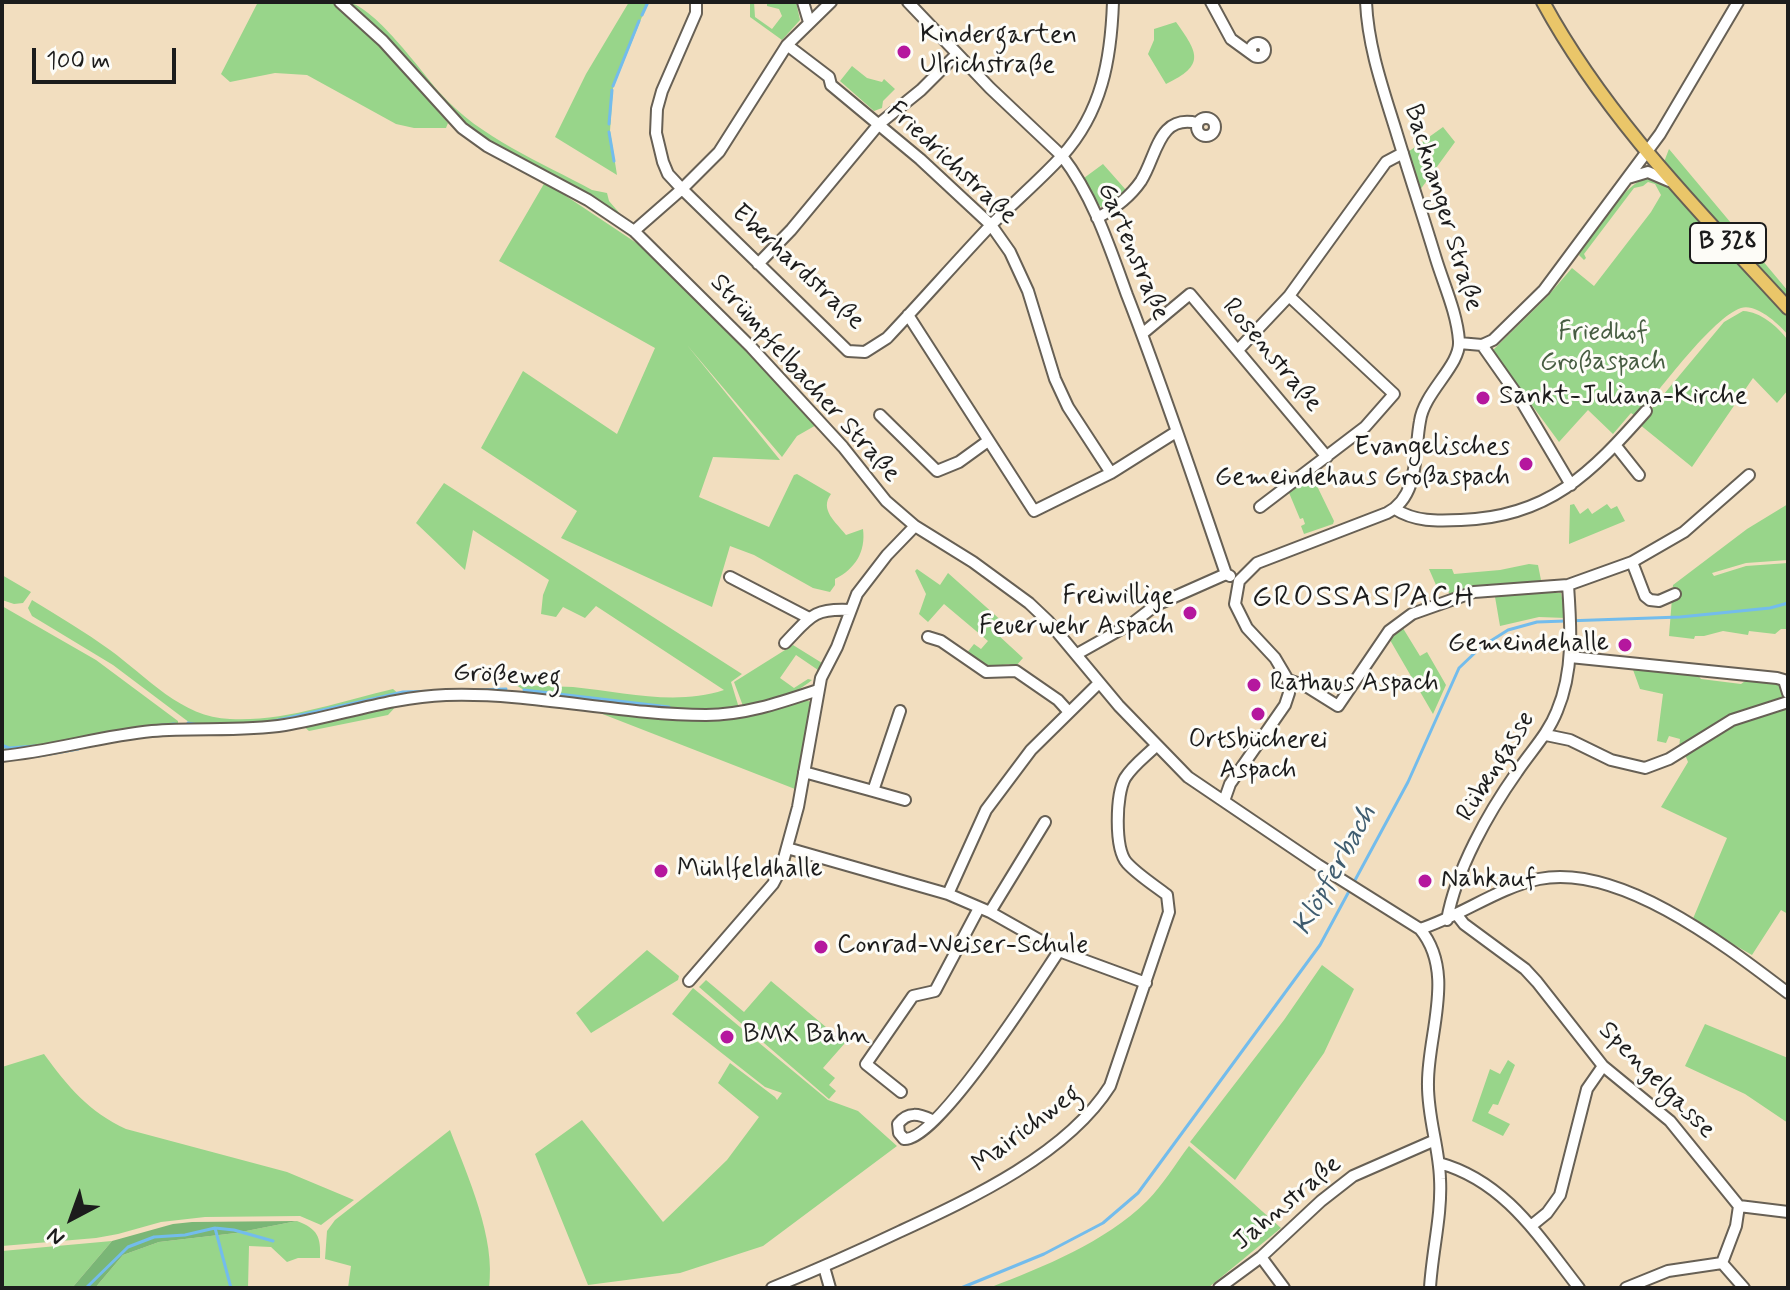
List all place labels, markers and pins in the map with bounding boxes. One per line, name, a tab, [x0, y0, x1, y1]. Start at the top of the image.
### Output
place label: Kindergarten Ulrichstraße	[920, 21, 1077, 82]
marker: Kindergarten Ulrichstraße	[895, 43, 913, 61]
place label: Sankt-Juliana-Kirche	[1499, 382, 1747, 414]
marker: Sankt-Juliana-Kirche	[1474, 389, 1492, 407]
place label: Evangelisches Gemeindehaus Großaspach	[1215, 433, 1510, 494]
marker: Evangelisches Gemeindehaus Großaspach	[1517, 455, 1535, 473]
place label: Freiwillige Feuerwehr Aspach	[979, 582, 1174, 644]
marker: Freiwillige Feuerwehr Aspach	[1181, 604, 1199, 622]
place label: Gemeindehalle	[1448, 629, 1609, 661]
marker: Gemeindehalle	[1616, 636, 1634, 654]
place label: Rathaus Aspach	[1270, 669, 1439, 701]
marker: Rathaus Aspach	[1245, 676, 1263, 694]
marker: Ortsbücherei Aspach	[1249, 705, 1267, 723]
place label: Ortsbücherei Aspach	[1188, 726, 1328, 788]
place label: Mühlfeldhalle	[677, 855, 823, 887]
marker: Mühlfeldhalle	[652, 862, 670, 880]
place label: Nahkauf	[1441, 865, 1536, 897]
marker: Nahkauf	[1416, 872, 1434, 890]
place label: Conrad-Weiser-Schule	[837, 931, 1088, 963]
marker: Conrad-Weiser-Schule	[812, 938, 830, 956]
place label: BMX Bahn	[743, 1021, 870, 1053]
marker: BMX Bahn	[718, 1028, 736, 1046]

